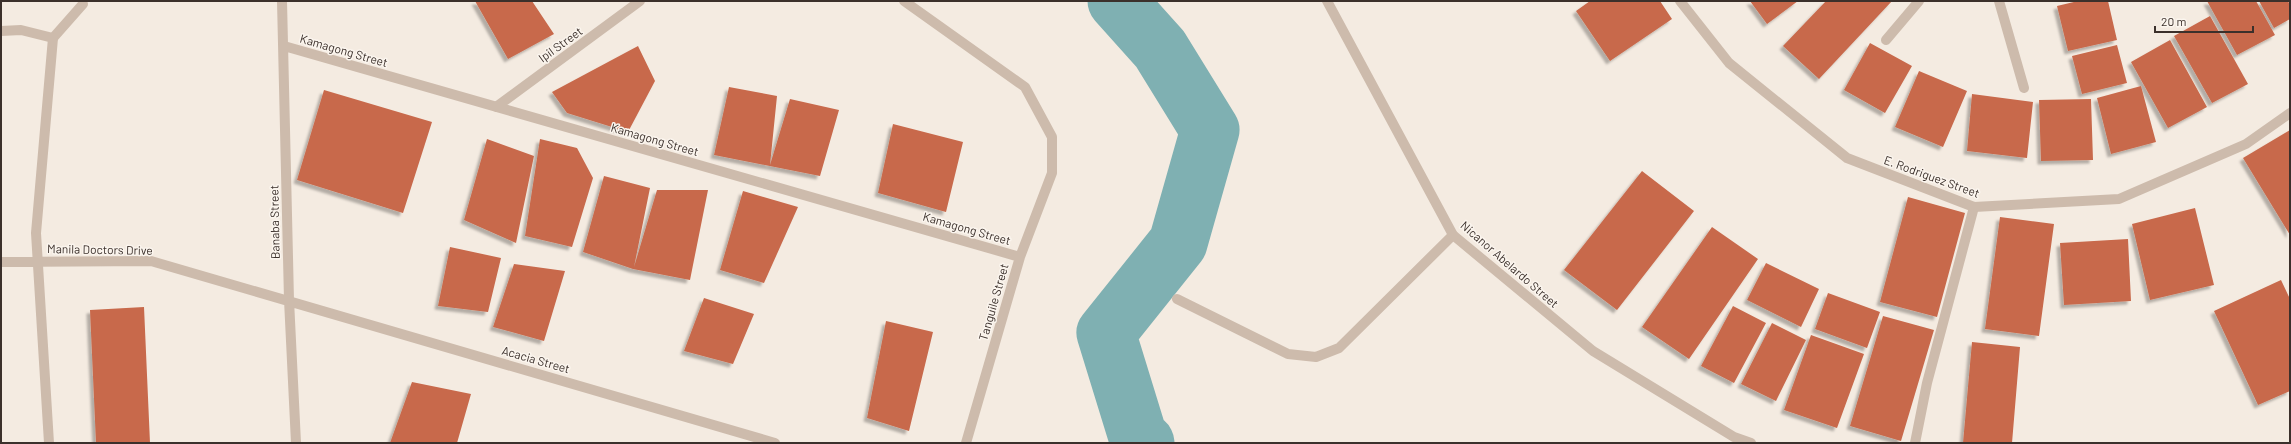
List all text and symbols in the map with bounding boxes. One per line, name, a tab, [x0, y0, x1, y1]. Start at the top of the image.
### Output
scale bar	[2155, 8, 2253, 34]
text: 20 m	[2161, 14, 2187, 28]
street label: Ipil Street	[535, 23, 585, 65]
street label: Kamagong Street	[299, 31, 389, 69]
street label: Kamagong Street	[610, 120, 700, 158]
street label: E. Rodriguez Street	[1882, 152, 1982, 200]
street label: Banaba Street	[266, 185, 282, 259]
street label: Kamagong Street	[922, 209, 1012, 247]
street label: Nicanor Abelardo Street	[1458, 218, 1562, 310]
street label: Manila Doctors Drive	[47, 241, 153, 257]
street label: Tanguile Street	[975, 262, 1011, 342]
street label: Acacia Street	[500, 343, 572, 375]

